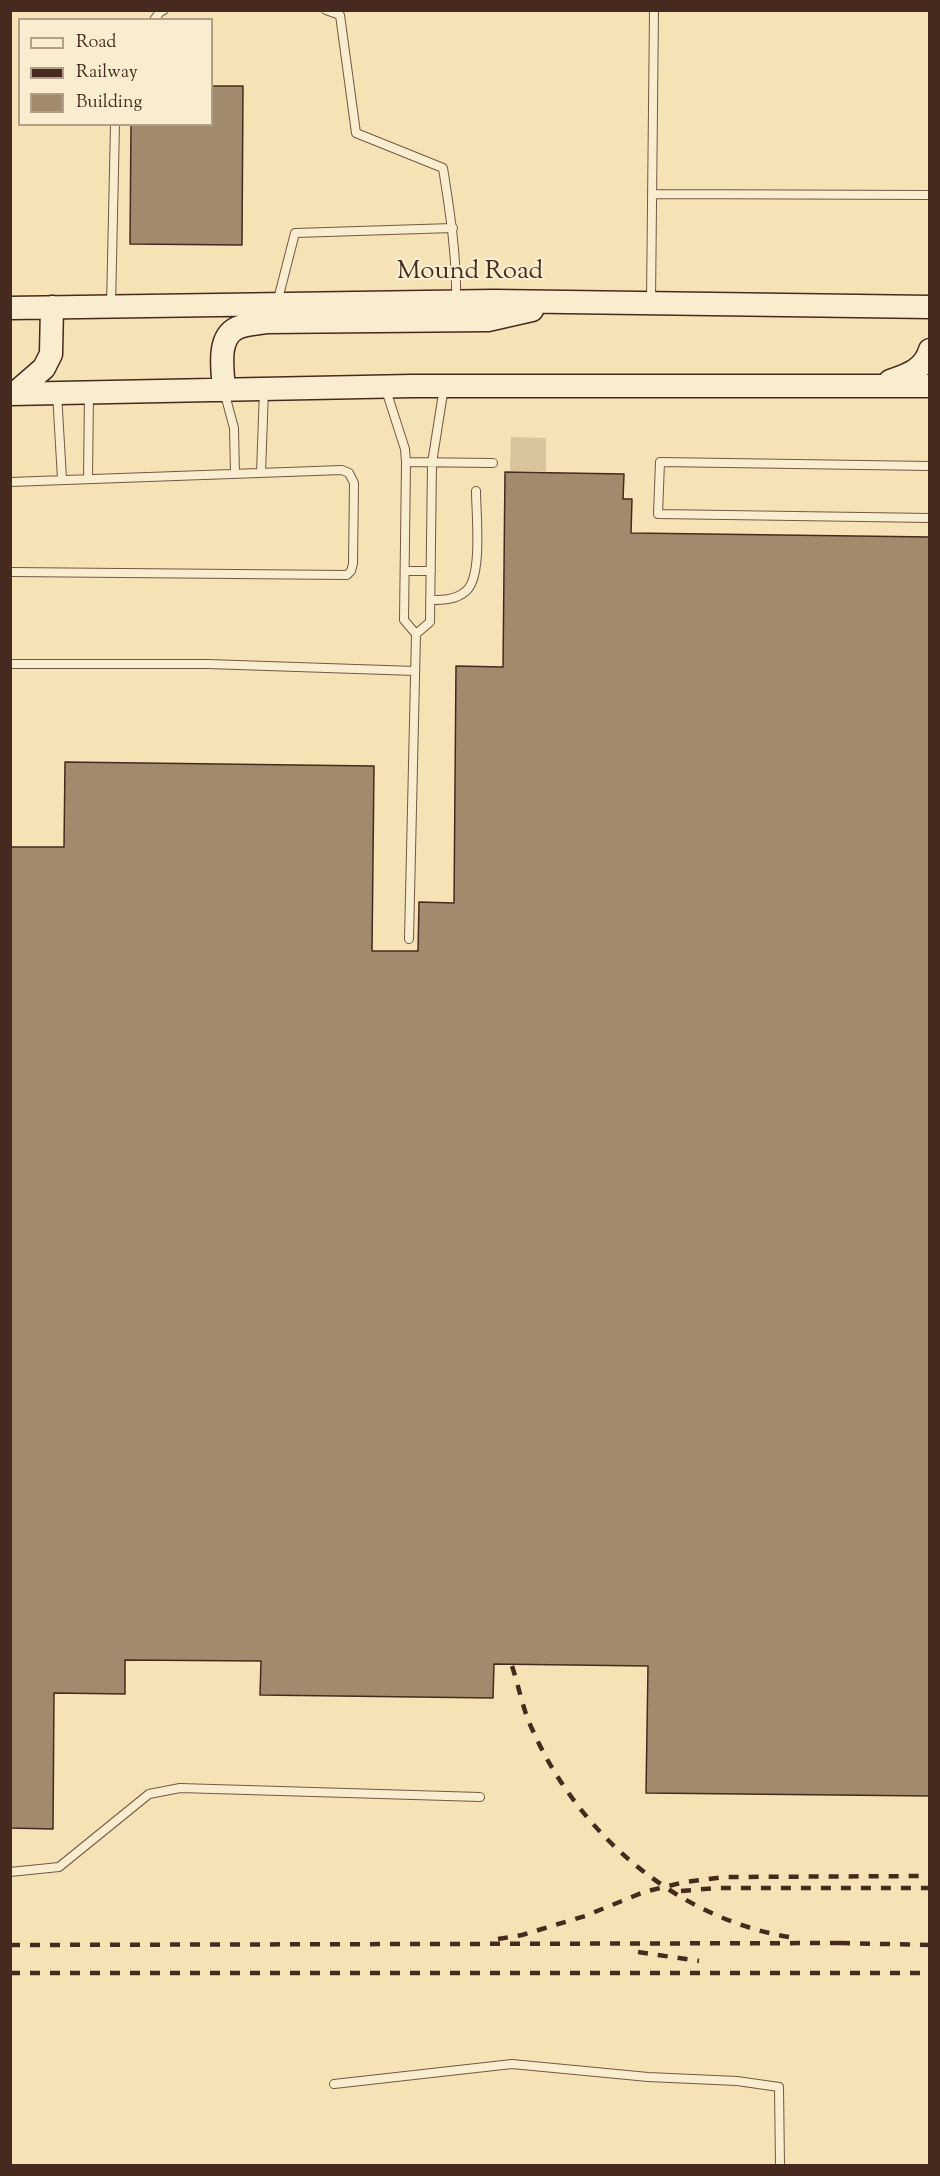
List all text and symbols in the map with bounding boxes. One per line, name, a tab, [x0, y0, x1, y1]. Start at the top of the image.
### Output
legend	[18, 18, 213, 126]
text: Road	[76, 30, 116, 56]
text: Railway	[76, 60, 138, 86]
text: Building	[76, 90, 142, 116]
street label: Mound Road	[397, 258, 543, 290]

